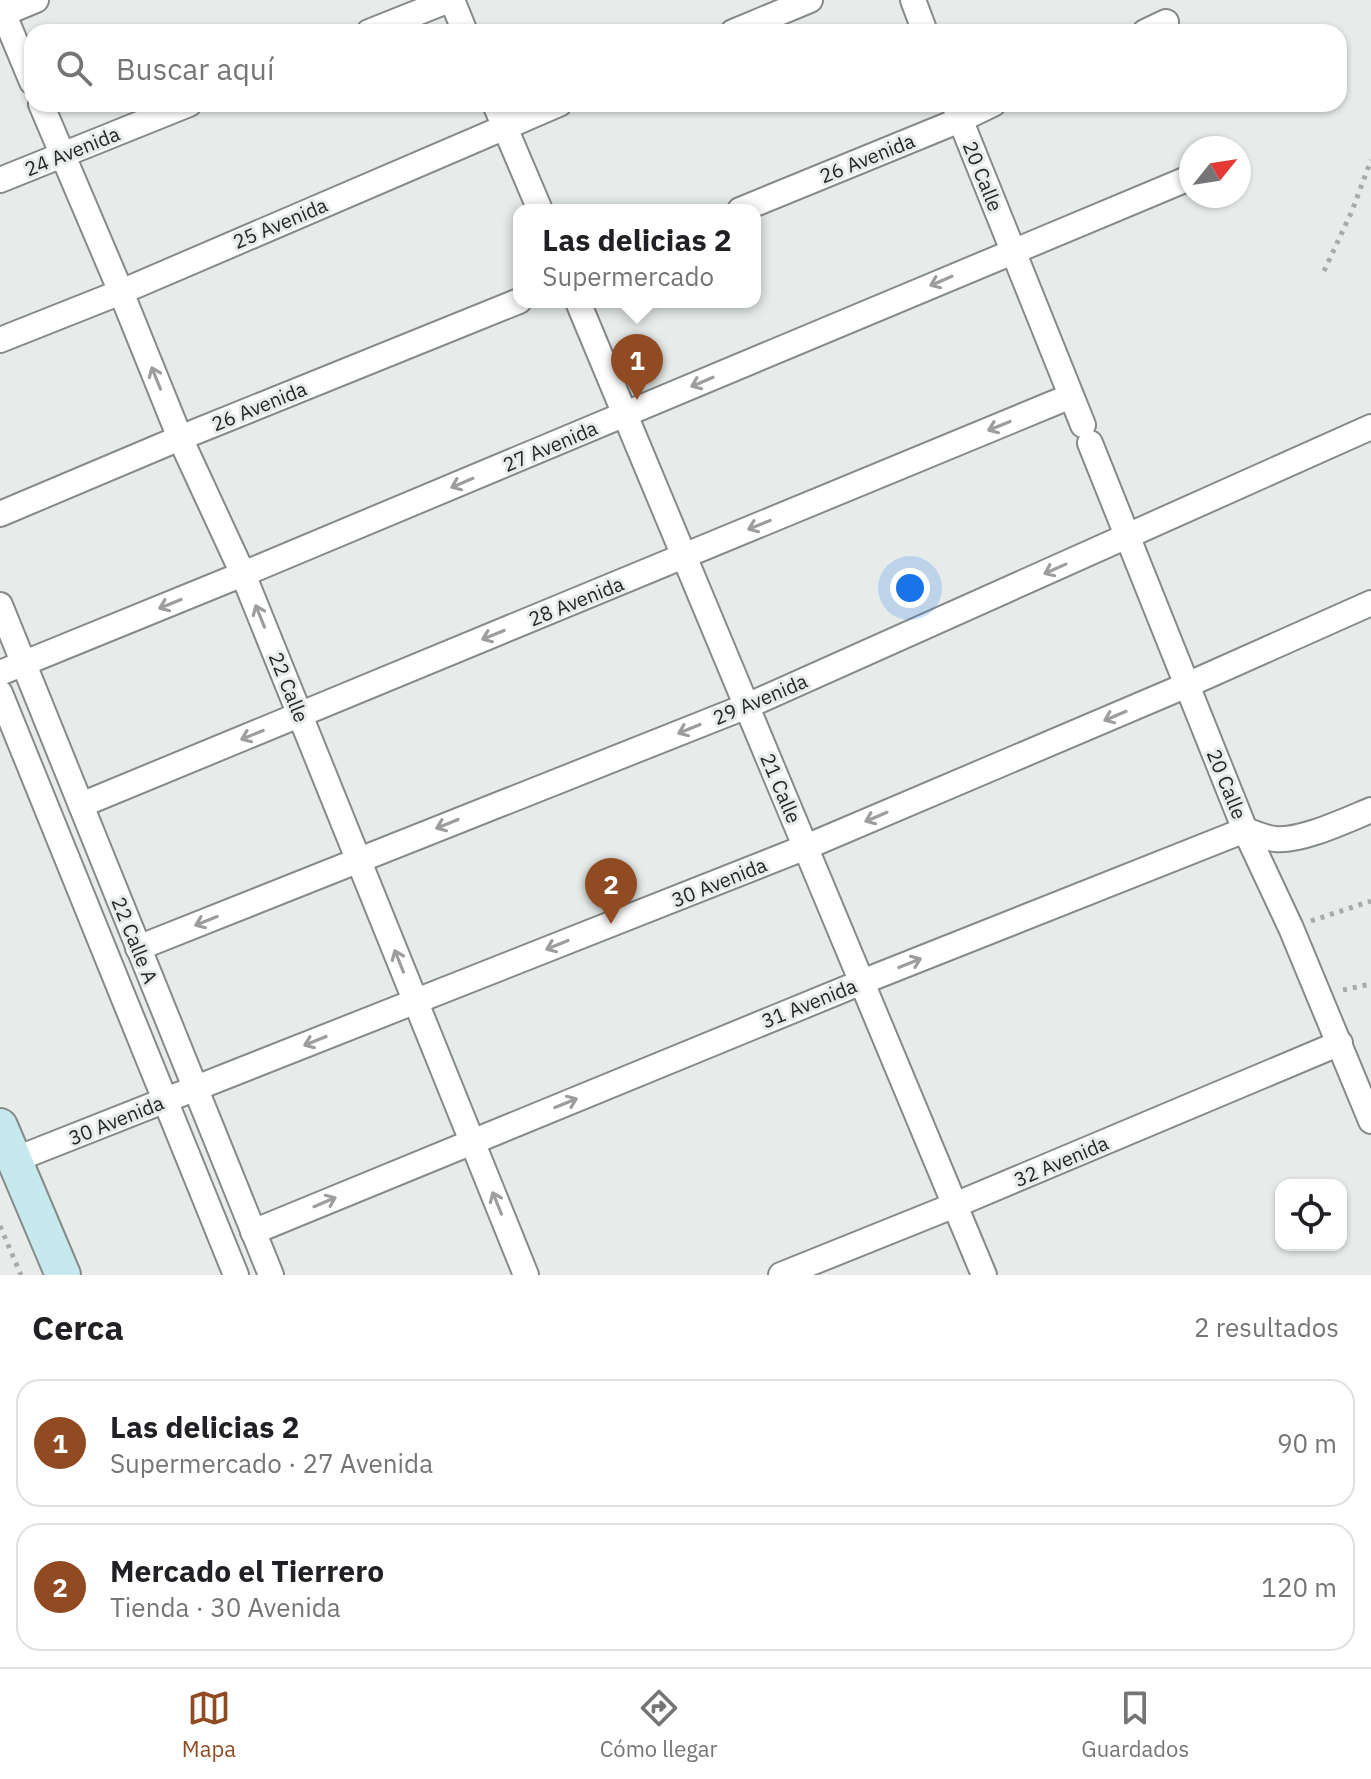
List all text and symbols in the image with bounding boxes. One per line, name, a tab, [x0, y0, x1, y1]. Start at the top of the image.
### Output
search box	[24, 24, 1347, 112]
icon: search	[52, 46, 96, 90]
text: Buscar aquí	[116, 49, 274, 88]
street label: 24 Avenida	[20, 120, 124, 182]
street label: 26 Avenida	[815, 127, 919, 189]
north arrow	[1179, 136, 1251, 208]
street label: 20 Calle	[957, 137, 1009, 215]
street label: 25 Avenida	[228, 191, 332, 255]
popup	[513, 204, 761, 308]
text: Las delicias 2	[542, 220, 732, 259]
text: Supermercado	[542, 259, 714, 293]
one-way arrow	[929, 275, 954, 290]
pin: 1	[611, 334, 663, 400]
one-way arrow	[148, 366, 162, 391]
street label: 26 Avenida	[207, 375, 311, 437]
one-way arrow	[690, 376, 715, 391]
street label: 27 Avenida	[498, 414, 602, 478]
one-way arrow	[987, 420, 1012, 435]
one-way arrow	[450, 476, 475, 491]
one-way arrow	[747, 519, 772, 534]
one-way arrow	[1044, 562, 1068, 577]
your location	[890, 568, 930, 608]
street label: 28 Avenida	[524, 570, 628, 632]
one-way arrow	[158, 598, 183, 612]
one-way arrow	[252, 604, 267, 629]
one-way arrow	[481, 629, 506, 644]
street label: 22 Calle	[263, 648, 315, 726]
street label: 29 Avenida	[708, 667, 812, 731]
one-way arrow	[1103, 709, 1128, 724]
one-way arrow	[677, 723, 702, 737]
one-way arrow	[240, 728, 265, 743]
street label: 20 Calle	[1201, 745, 1253, 823]
street label: 21 Calle	[754, 749, 808, 827]
one-way arrow	[864, 811, 889, 826]
one-way arrow	[435, 818, 460, 832]
street label: 30 Avenida	[667, 851, 771, 913]
pin: 2	[585, 858, 637, 924]
street label: 22 Calle A	[105, 893, 165, 987]
one-way arrow	[194, 915, 219, 929]
one-way arrow	[545, 939, 570, 954]
one-way arrow	[391, 950, 406, 974]
one-way arrow	[897, 954, 922, 969]
street label: 31 Avenida	[757, 972, 861, 1034]
one-way arrow	[303, 1035, 328, 1049]
street label: 30 Avenida	[64, 1089, 168, 1151]
one-way arrow	[553, 1095, 578, 1109]
street label: 32 Avenida	[1009, 1129, 1113, 1193]
map controls	[1275, 1179, 1347, 1251]
button: locate	[1275, 1179, 1347, 1251]
one-way arrow	[488, 1191, 503, 1216]
one-way arrow	[312, 1194, 337, 1209]
text: Cerca	[32, 1305, 124, 1349]
text: 2 resultados	[1194, 1310, 1339, 1344]
text: Las delicias 2	[110, 1407, 299, 1446]
text: 1	[52, 1426, 68, 1460]
text: 90 m	[1277, 1426, 1337, 1460]
text: Supermercado · 27 Avenida	[110, 1446, 433, 1480]
text: Mercado el Tierrero	[110, 1551, 384, 1590]
text: 2	[52, 1570, 68, 1604]
text: 120 m	[1261, 1570, 1337, 1604]
text: Tienda · 30 Avenida	[110, 1590, 341, 1624]
tab: Mapa	[182, 1686, 236, 1763]
tab: Cómo llegar	[600, 1686, 718, 1763]
tab: Guardados	[1081, 1686, 1189, 1763]

